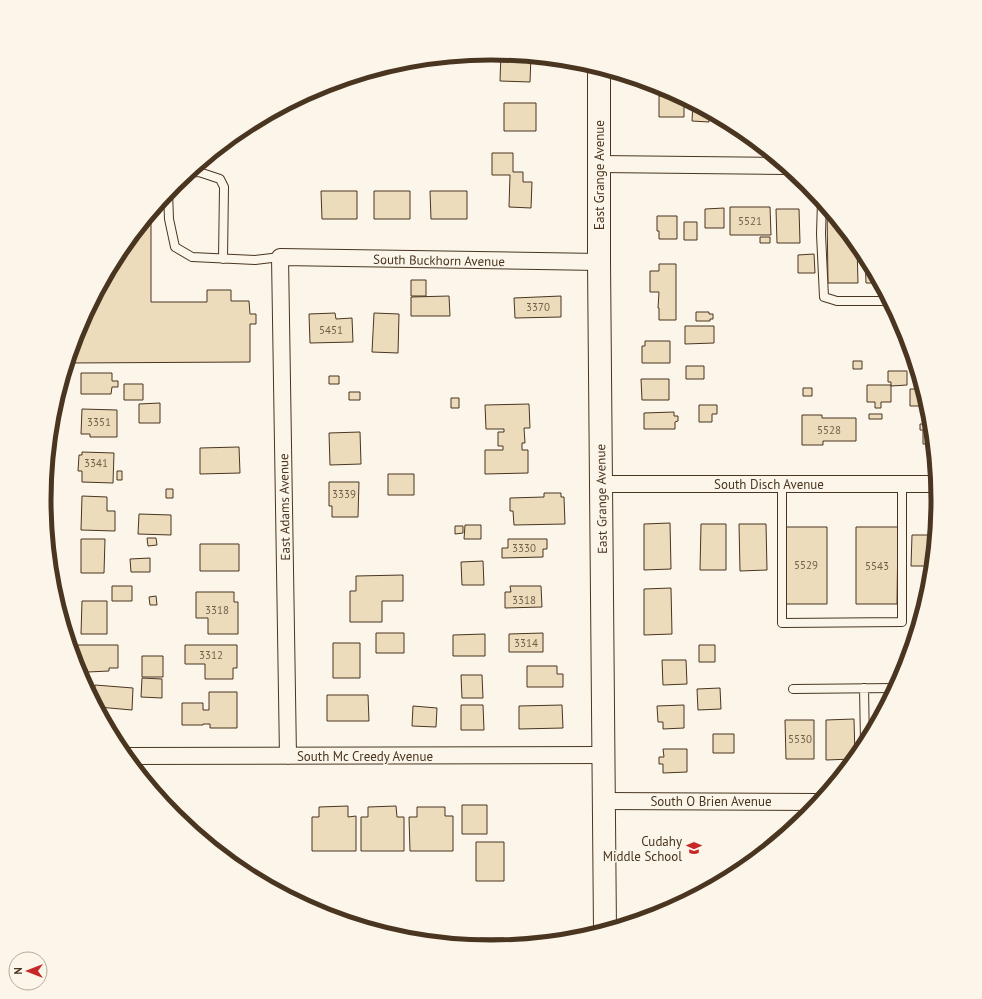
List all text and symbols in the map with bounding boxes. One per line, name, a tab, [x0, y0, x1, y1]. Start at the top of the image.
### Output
street label: East Grange Avenue	[591, 120, 608, 230]
house number: 5521	[738, 214, 762, 228]
street label: South Buckhorn Avenue	[373, 251, 505, 270]
house number: 3370	[526, 300, 550, 314]
house number: 5451	[319, 323, 343, 337]
house number: 3351	[87, 415, 111, 429]
house number: 5528	[817, 423, 841, 437]
street label: East Grange Avenue	[592, 444, 611, 554]
street label: East Adams Avenue	[275, 453, 294, 561]
house number: 3341	[84, 456, 108, 470]
street label: South Disch Avenue	[714, 476, 824, 493]
house number: 3339	[332, 487, 356, 501]
house number: 3330	[512, 541, 536, 555]
house number: 5529	[794, 558, 818, 572]
house number: 5543	[865, 559, 889, 573]
house number: 3318	[512, 593, 536, 607]
house number: 3318	[205, 603, 229, 617]
house number: 3314	[514, 636, 538, 650]
house number: 3312	[199, 648, 223, 662]
house number: 5530	[788, 732, 812, 746]
street label: South Mc Creedy Avenue	[297, 748, 433, 765]
street label: South O Brien Avenue	[650, 793, 772, 810]
place label: Cudahy Middle School	[603, 833, 682, 865]
school or university icon: Cudahy Middle School	[685, 839, 703, 857]
north arrow	[8, 951, 48, 991]
text: N	[11, 967, 25, 975]

